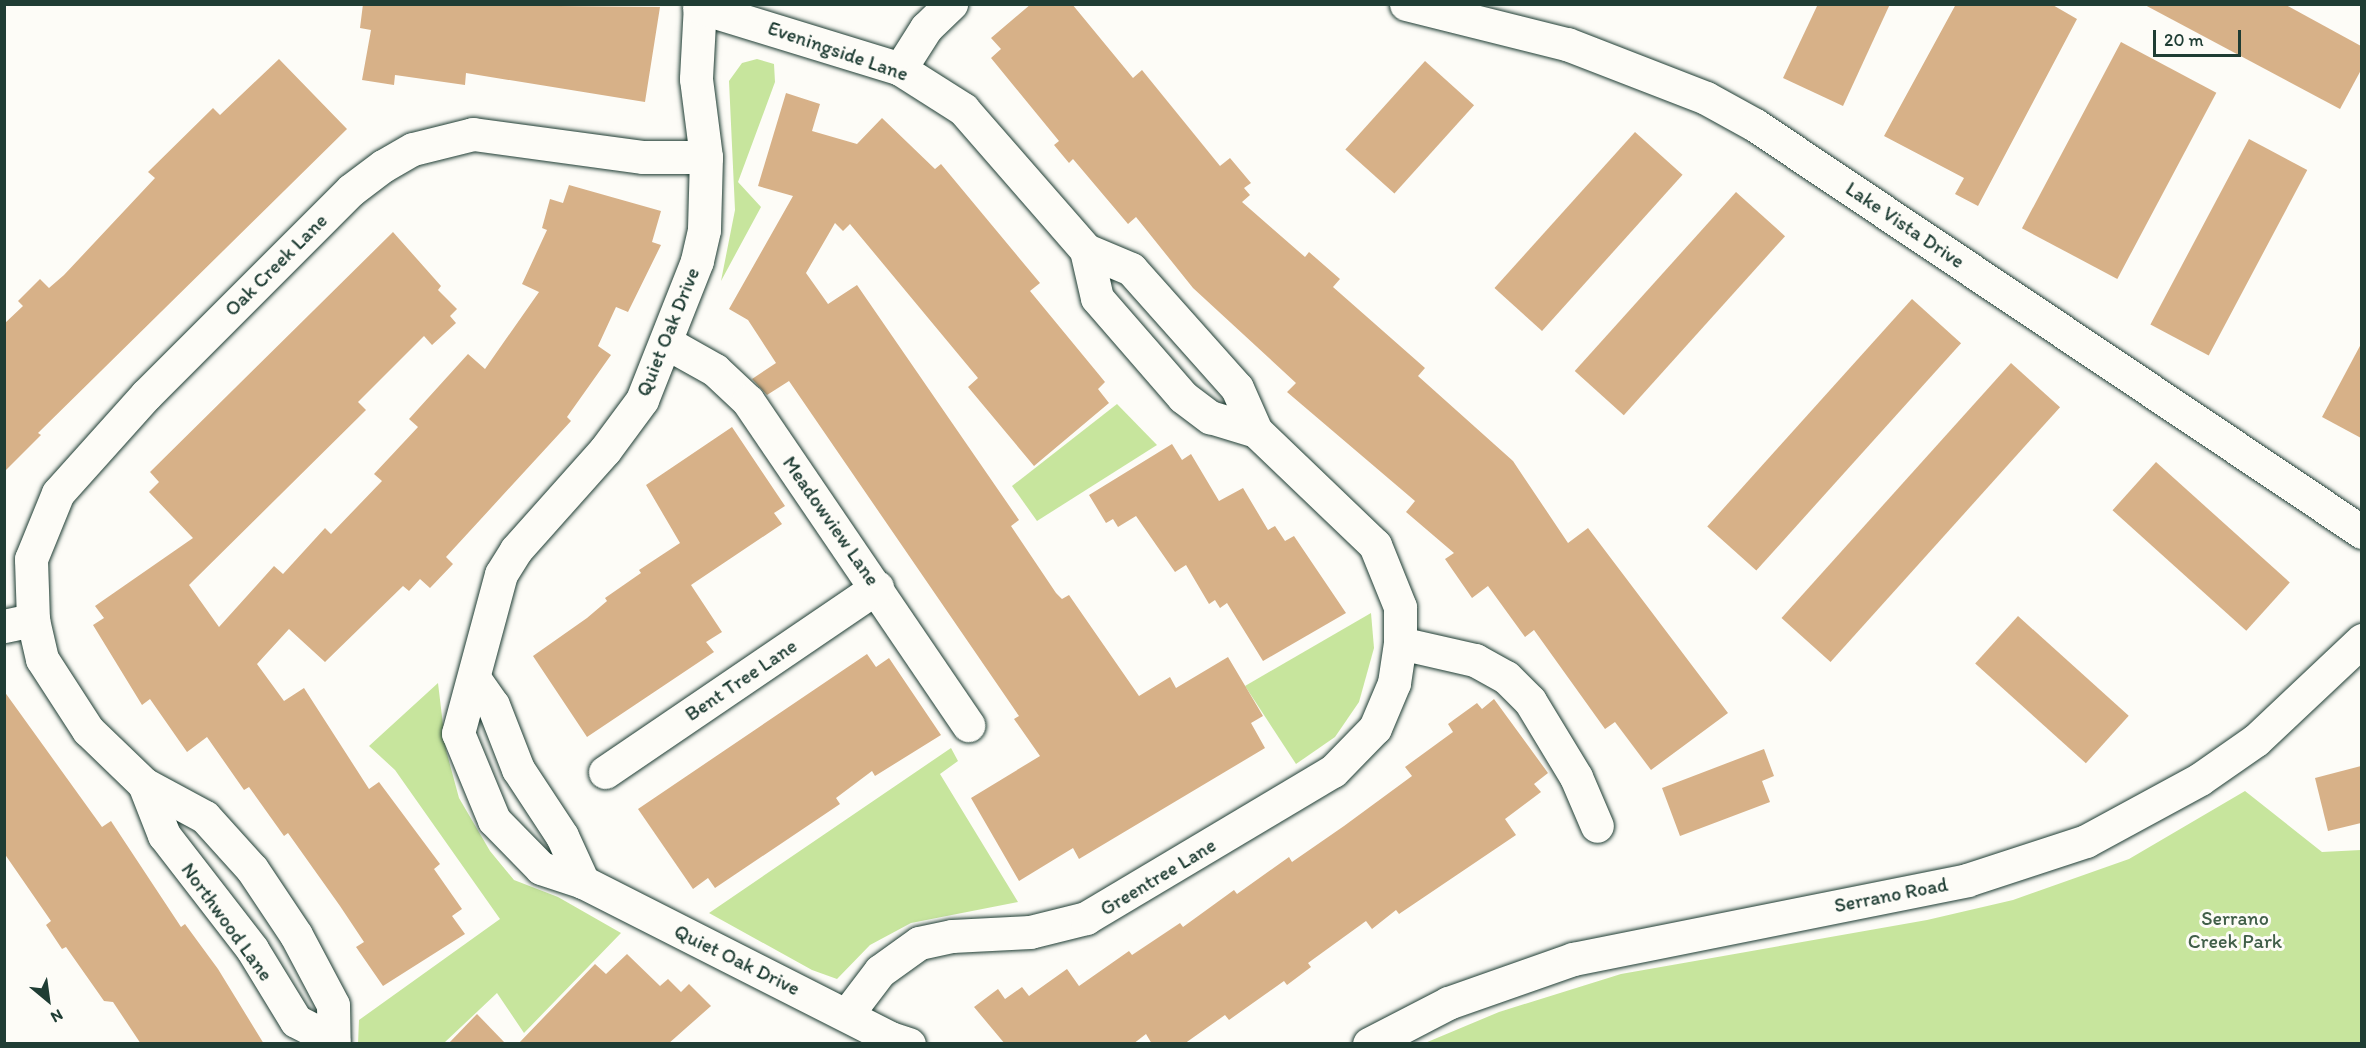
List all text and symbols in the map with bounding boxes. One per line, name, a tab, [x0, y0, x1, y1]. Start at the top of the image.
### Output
street label: Eveningside Lane	[764, 16, 912, 86]
scale bar	[2156, 18, 2244, 56]
text: 20 m	[2164, 29, 2204, 51]
street label: Lake Vista Drive	[1841, 177, 1969, 273]
street label: Oak Creek Lane	[220, 209, 332, 321]
street label: Quiet Oak Drive	[631, 264, 705, 400]
street label: Meadowview Lane	[777, 451, 885, 591]
street label: Bent Tree Lane	[681, 634, 801, 726]
street label: Greentree Lane	[1095, 833, 1221, 921]
street label: Northwood Lane	[176, 858, 278, 986]
street label: Serrano Road	[1832, 872, 1950, 918]
park label: Serrano Creek Park	[2188, 906, 2282, 953]
street label: Quiet Oak Drive	[670, 919, 804, 1001]
north arrow	[18, 970, 78, 1030]
text: N	[48, 1005, 66, 1027]

